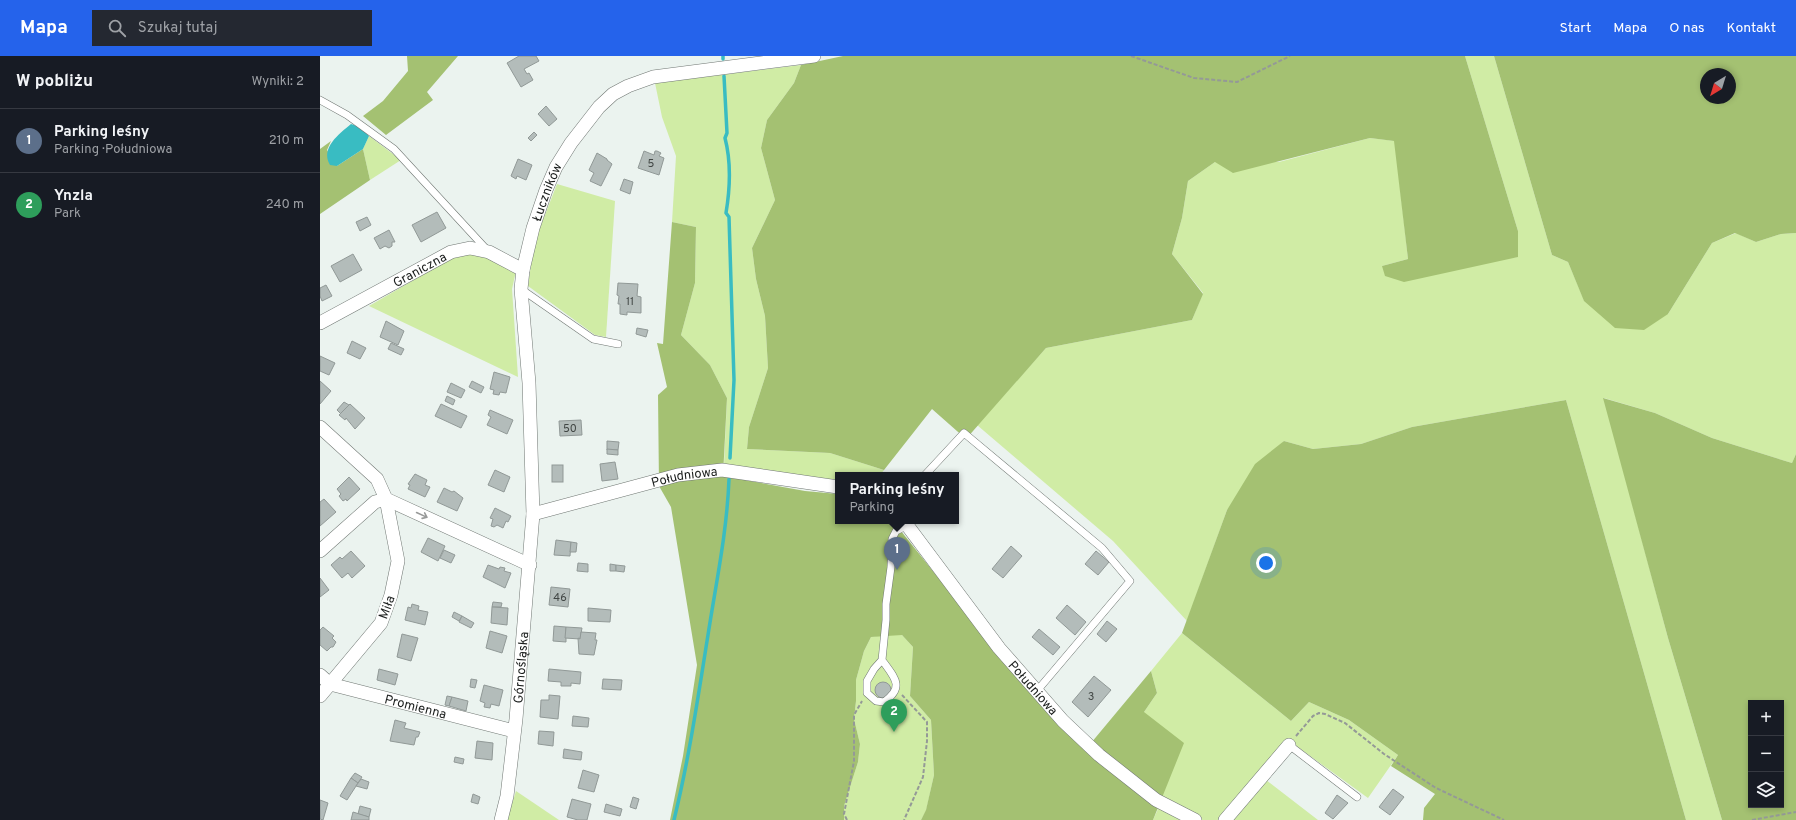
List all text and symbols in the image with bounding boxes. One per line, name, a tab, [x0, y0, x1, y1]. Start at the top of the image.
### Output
search box	[92, 10, 372, 46]
text: Mapa	[20, 16, 68, 40]
icon: search	[106, 17, 128, 39]
text: Szukaj tutaj	[138, 19, 217, 38]
text: Start	[1559, 20, 1591, 37]
text: Mapa	[1613, 20, 1647, 37]
text: O nas	[1669, 20, 1705, 37]
text: Kontakt	[1727, 20, 1776, 37]
north arrow	[1700, 68, 1736, 104]
text: W pobliżu	[16, 71, 93, 93]
text: Wyniki: 2	[251, 74, 304, 90]
text: Parking leśny	[54, 123, 149, 142]
text: 1	[26, 133, 32, 149]
text: 210 m	[269, 133, 304, 149]
text: Parking · Południowa	[54, 142, 172, 158]
house number: 5	[648, 157, 655, 171]
street label: Łuczników	[530, 161, 567, 224]
text: Ynzla	[54, 187, 93, 206]
text: 2	[25, 197, 33, 213]
text: 240 m	[266, 197, 304, 213]
text: Park	[54, 206, 81, 222]
street label: Graniczna	[391, 250, 450, 292]
house number: 11	[626, 295, 634, 309]
house number: 50	[563, 422, 577, 436]
street label: Południowa	[650, 465, 718, 492]
popup	[835, 472, 959, 524]
text: Parking leśny	[849, 481, 945, 500]
text: Parking	[849, 500, 894, 516]
one-way arrow	[415, 512, 427, 519]
pin: 1	[884, 537, 910, 570]
your location	[1256, 553, 1276, 573]
house number: 46	[553, 591, 567, 605]
street label: Miła	[376, 594, 400, 622]
street label: Górnośląska	[511, 631, 533, 704]
street label: Południowa	[1004, 658, 1060, 719]
house number: 3	[1088, 690, 1094, 704]
street label: Promienna	[383, 692, 448, 723]
pin: 2	[881, 699, 907, 732]
map controls	[1748, 700, 1784, 808]
button: +	[1748, 700, 1784, 736]
button: −	[1748, 736, 1784, 772]
button: layers	[1748, 772, 1784, 808]

